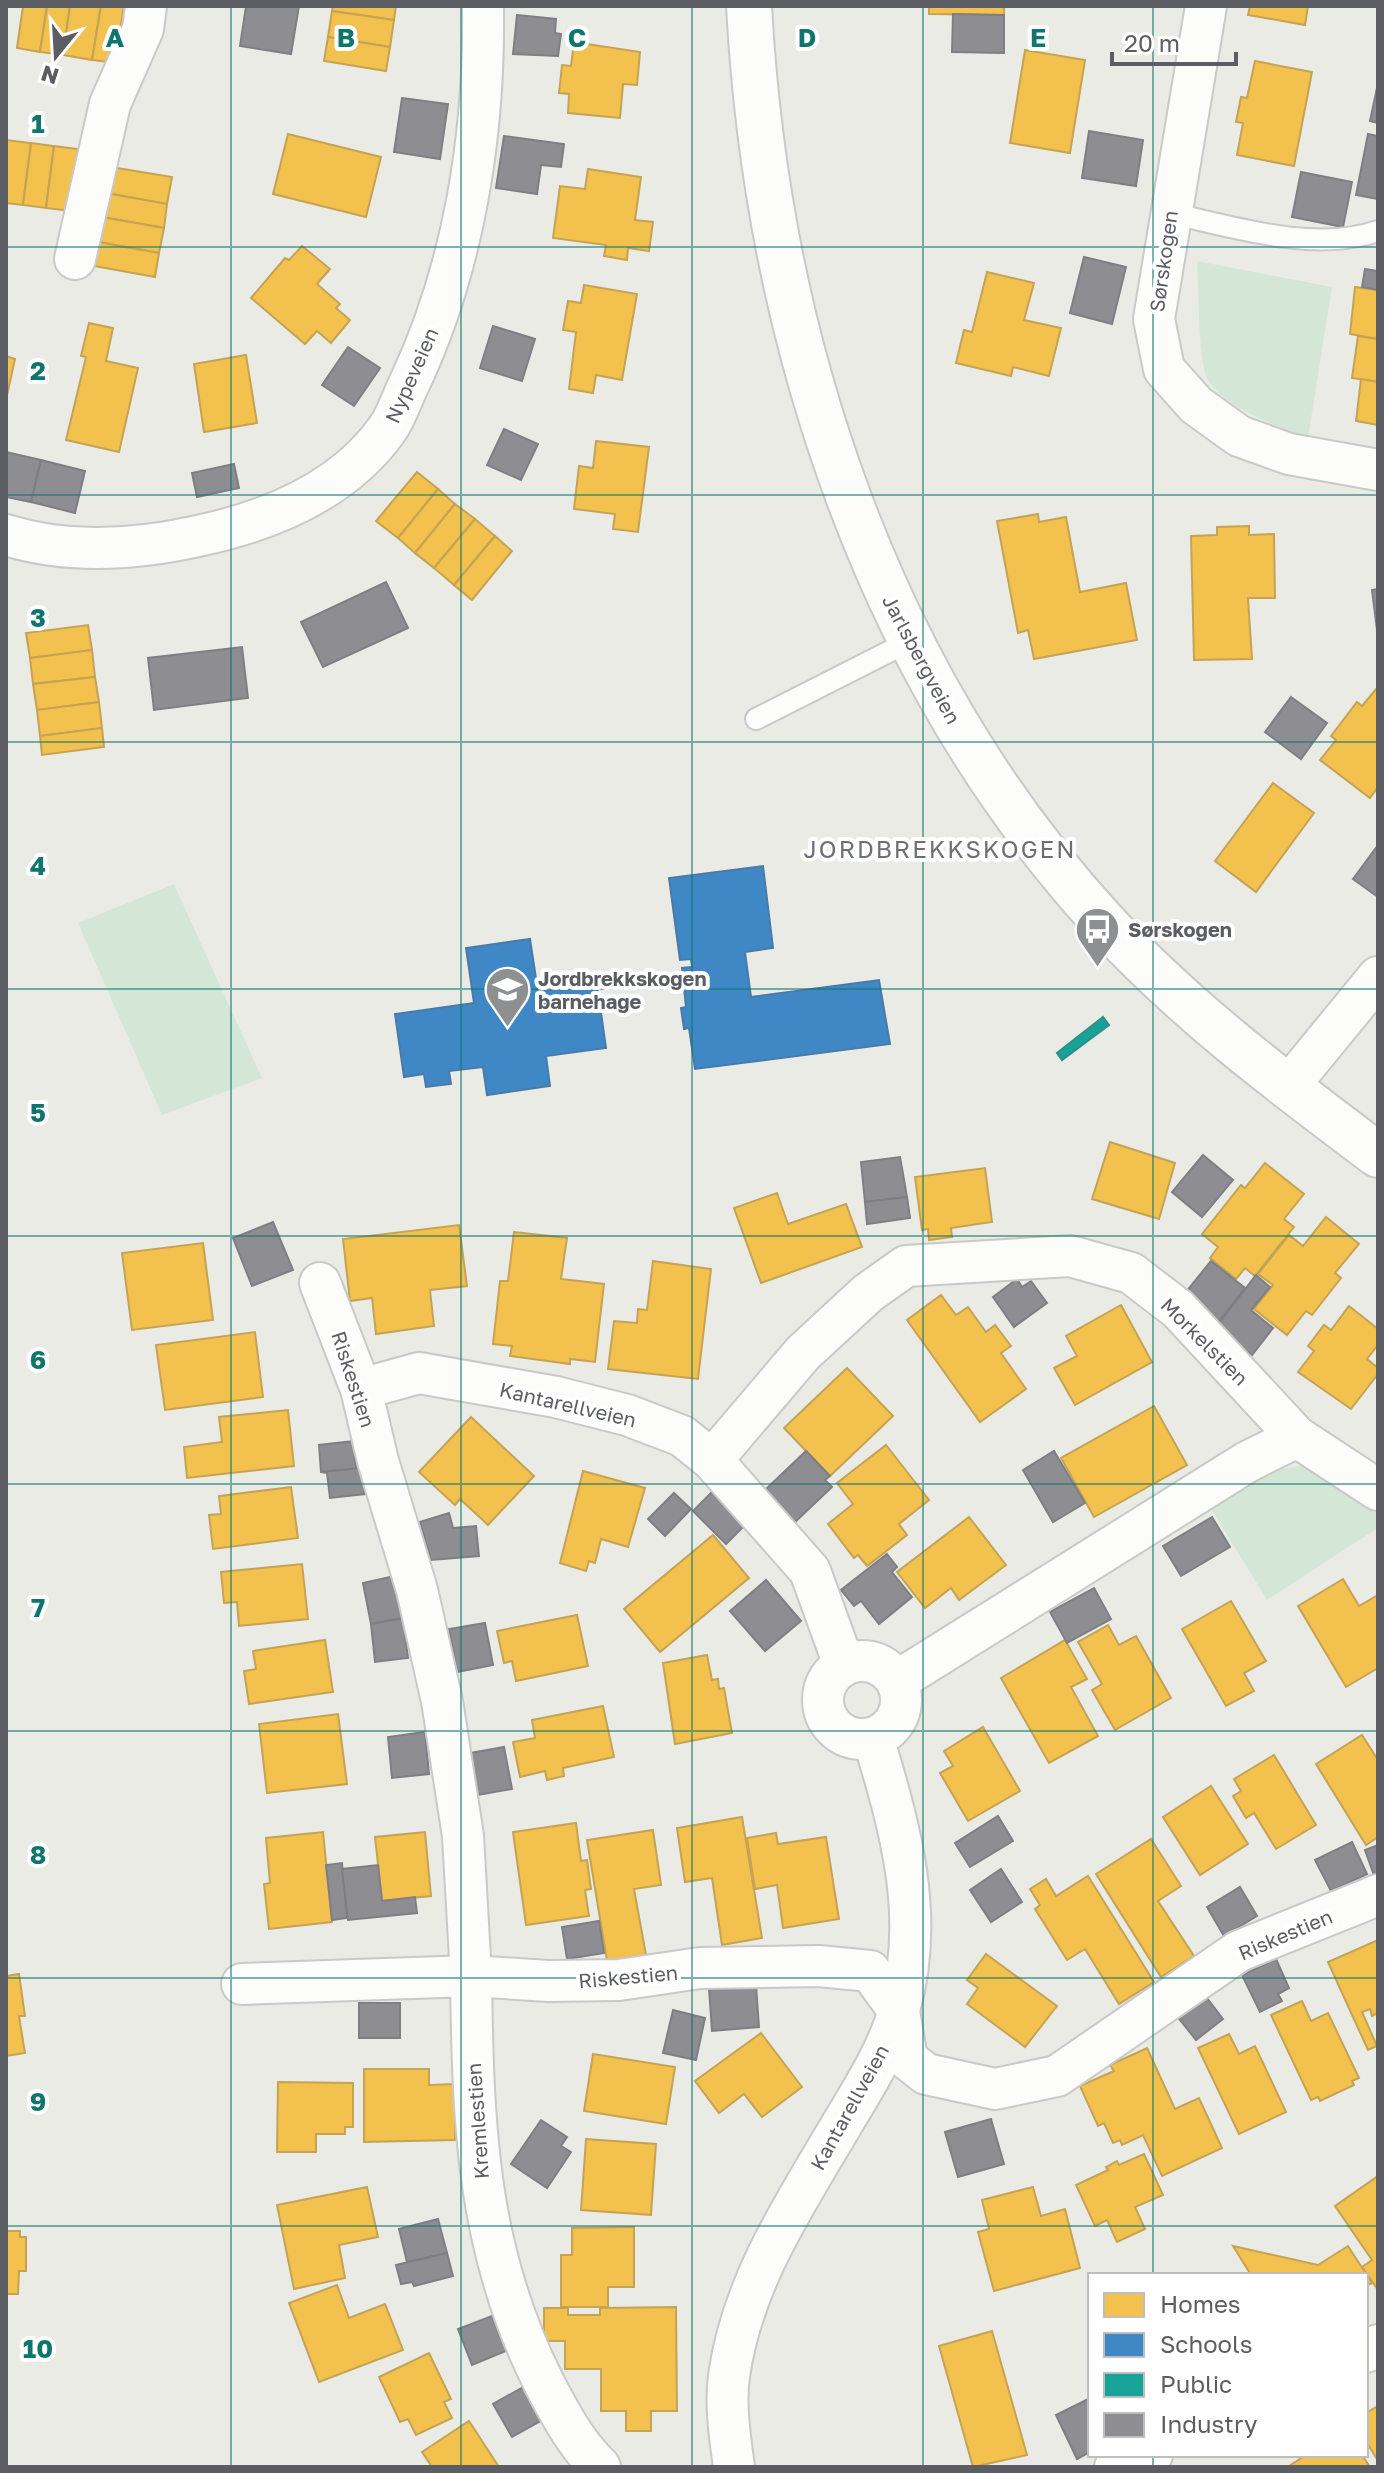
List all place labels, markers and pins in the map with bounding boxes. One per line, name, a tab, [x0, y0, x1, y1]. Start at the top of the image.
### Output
bus stop icon: Sørskogen	[1073, 905, 1121, 968]
place label: Sørskogen	[1128, 917, 1232, 941]
school or university icon: Jordbrekkskogen barnehage	[483, 966, 531, 1029]
place label: Jordbrekkskogen barnehage	[538, 966, 707, 1013]

